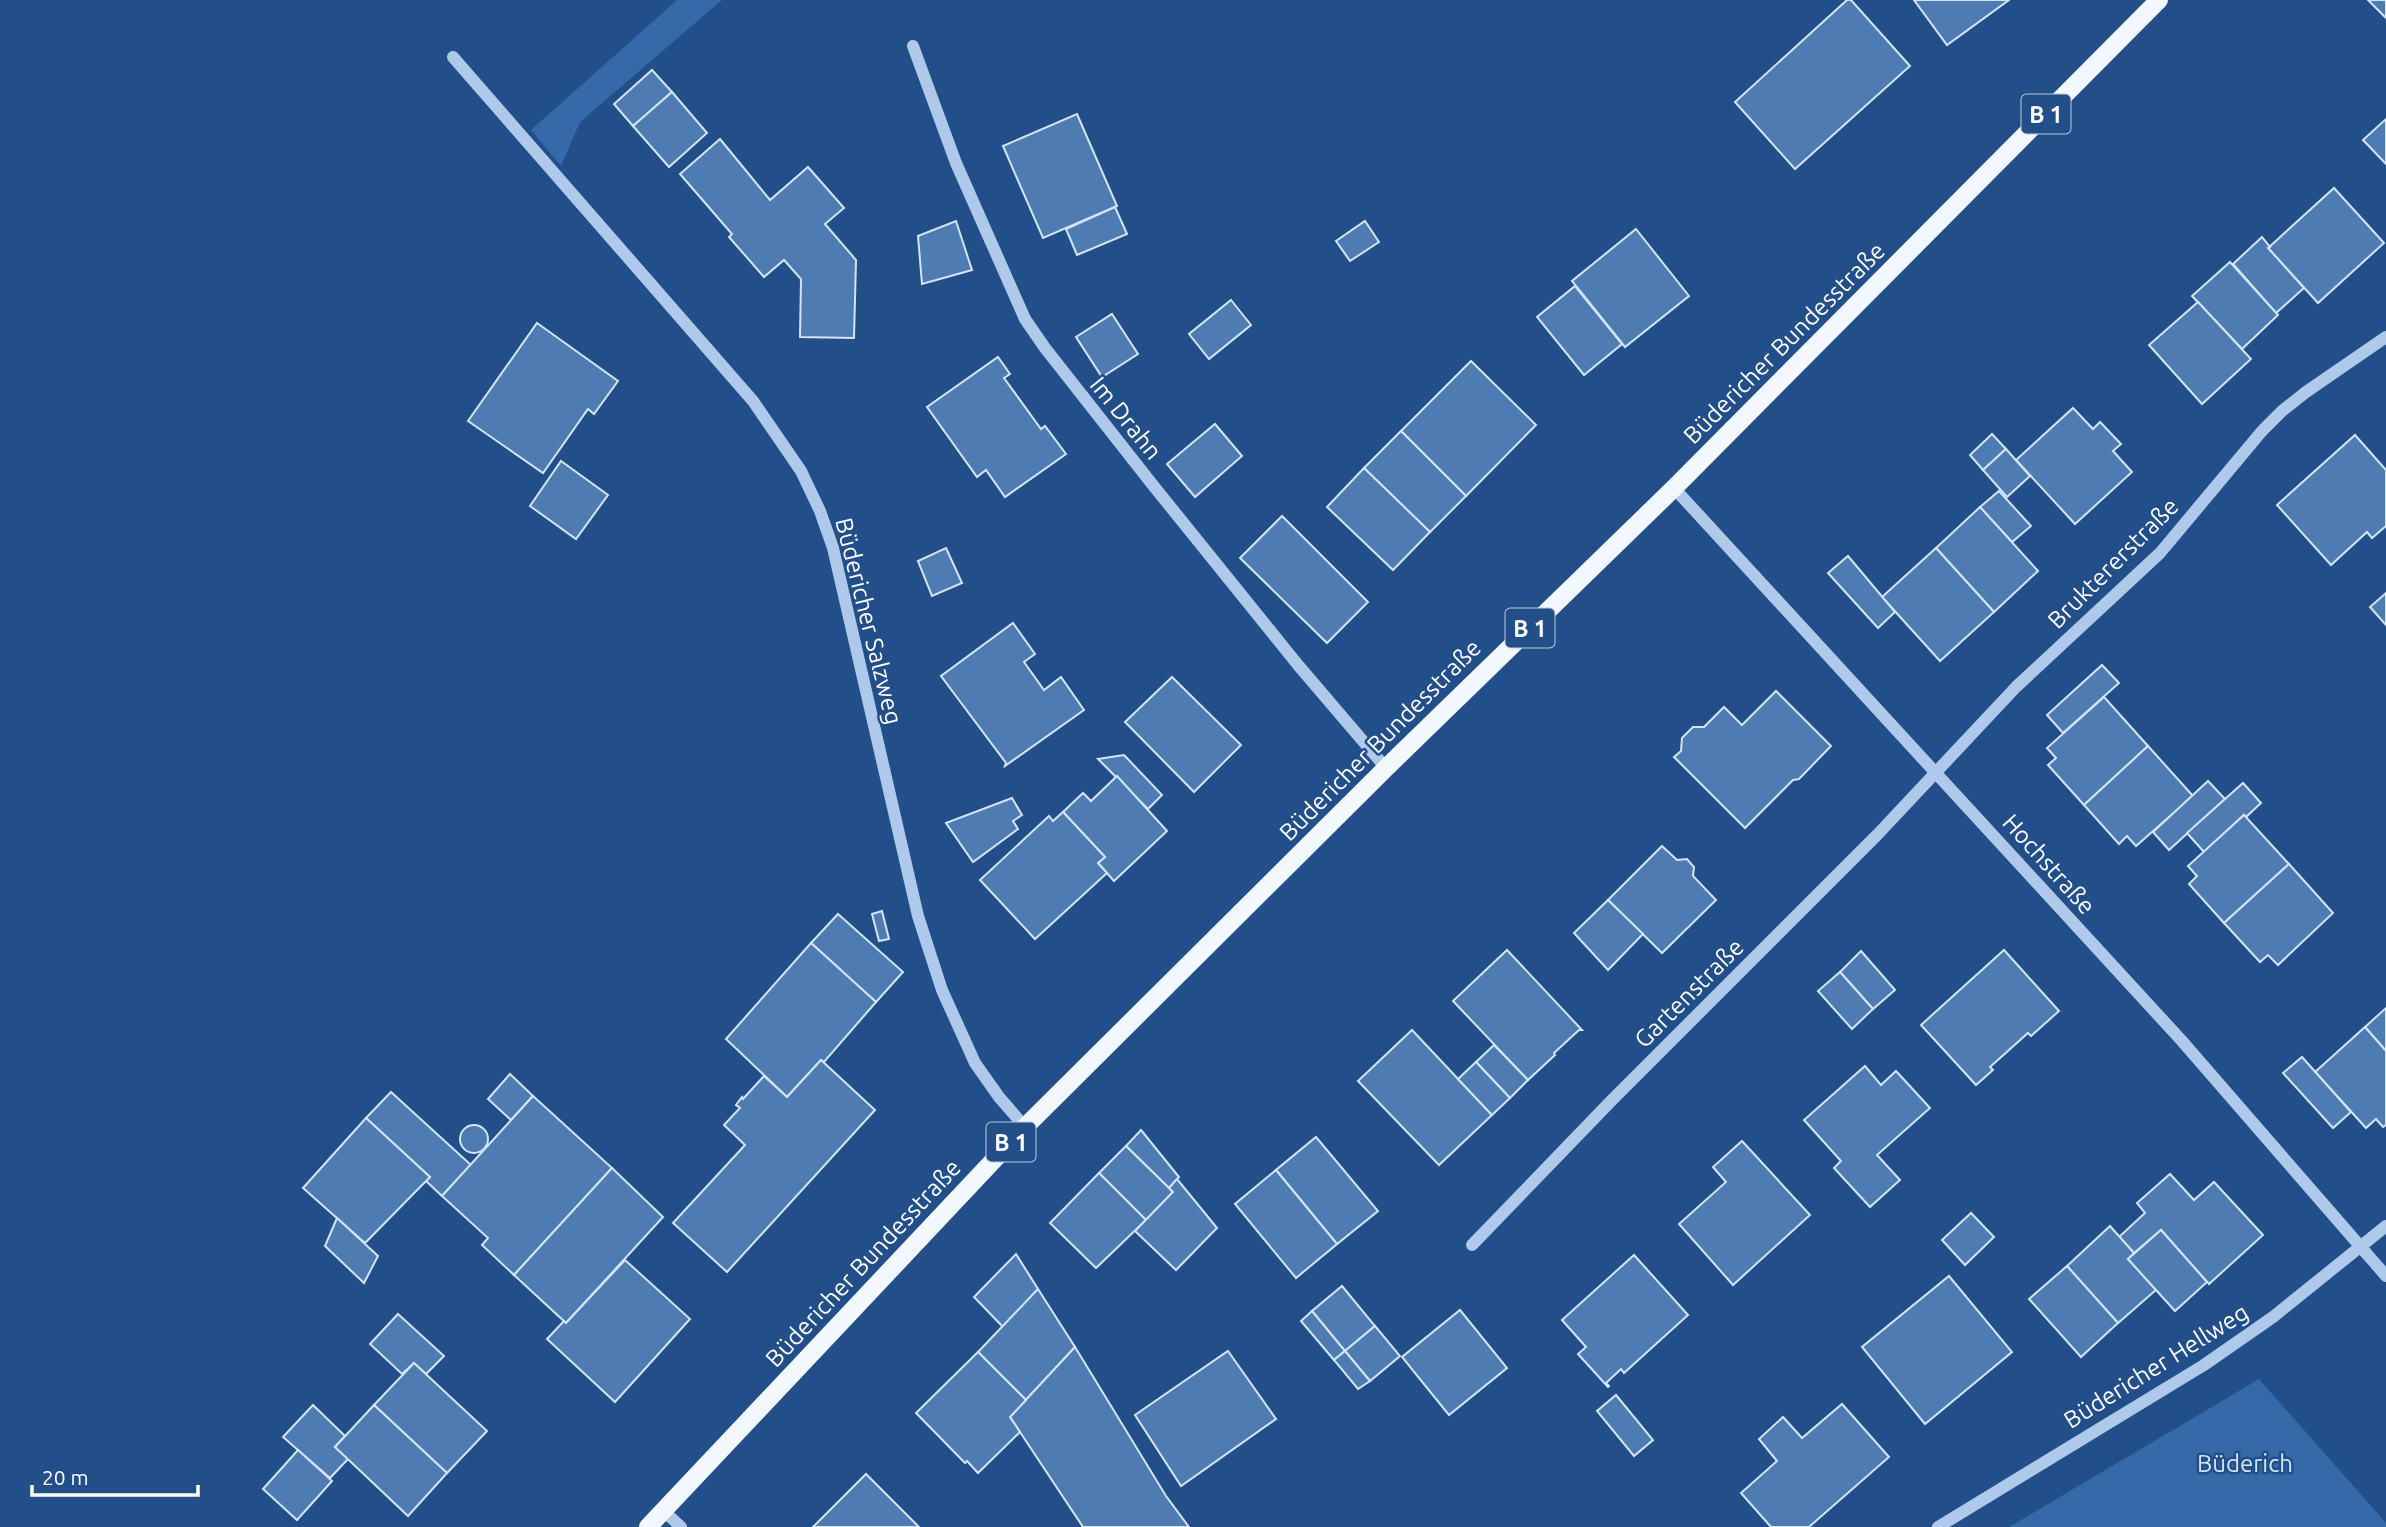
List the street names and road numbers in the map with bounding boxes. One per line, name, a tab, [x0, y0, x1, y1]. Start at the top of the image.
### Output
road number: B 1	[2022, 94, 2070, 134]
street label: Büdericher Bundesstraße	[1678, 237, 1890, 449]
street label: Im Drahn	[1085, 371, 1167, 465]
street label: Bruktererstraße	[2042, 492, 2184, 634]
street label: Büdericher Salzweg	[830, 515, 908, 727]
road number: B 1	[1506, 608, 1554, 648]
street label: Büdericher Bundesstraße	[1274, 634, 1486, 846]
street label: Hochstraße	[1997, 809, 2101, 919]
street label: Gartenstraße	[1629, 933, 1749, 1053]
road number: B 1	[986, 1122, 1036, 1162]
street label: Büdericher Bundesstraße	[760, 1154, 966, 1372]
street label: Büdericher Hellweg	[2059, 1298, 2253, 1434]

